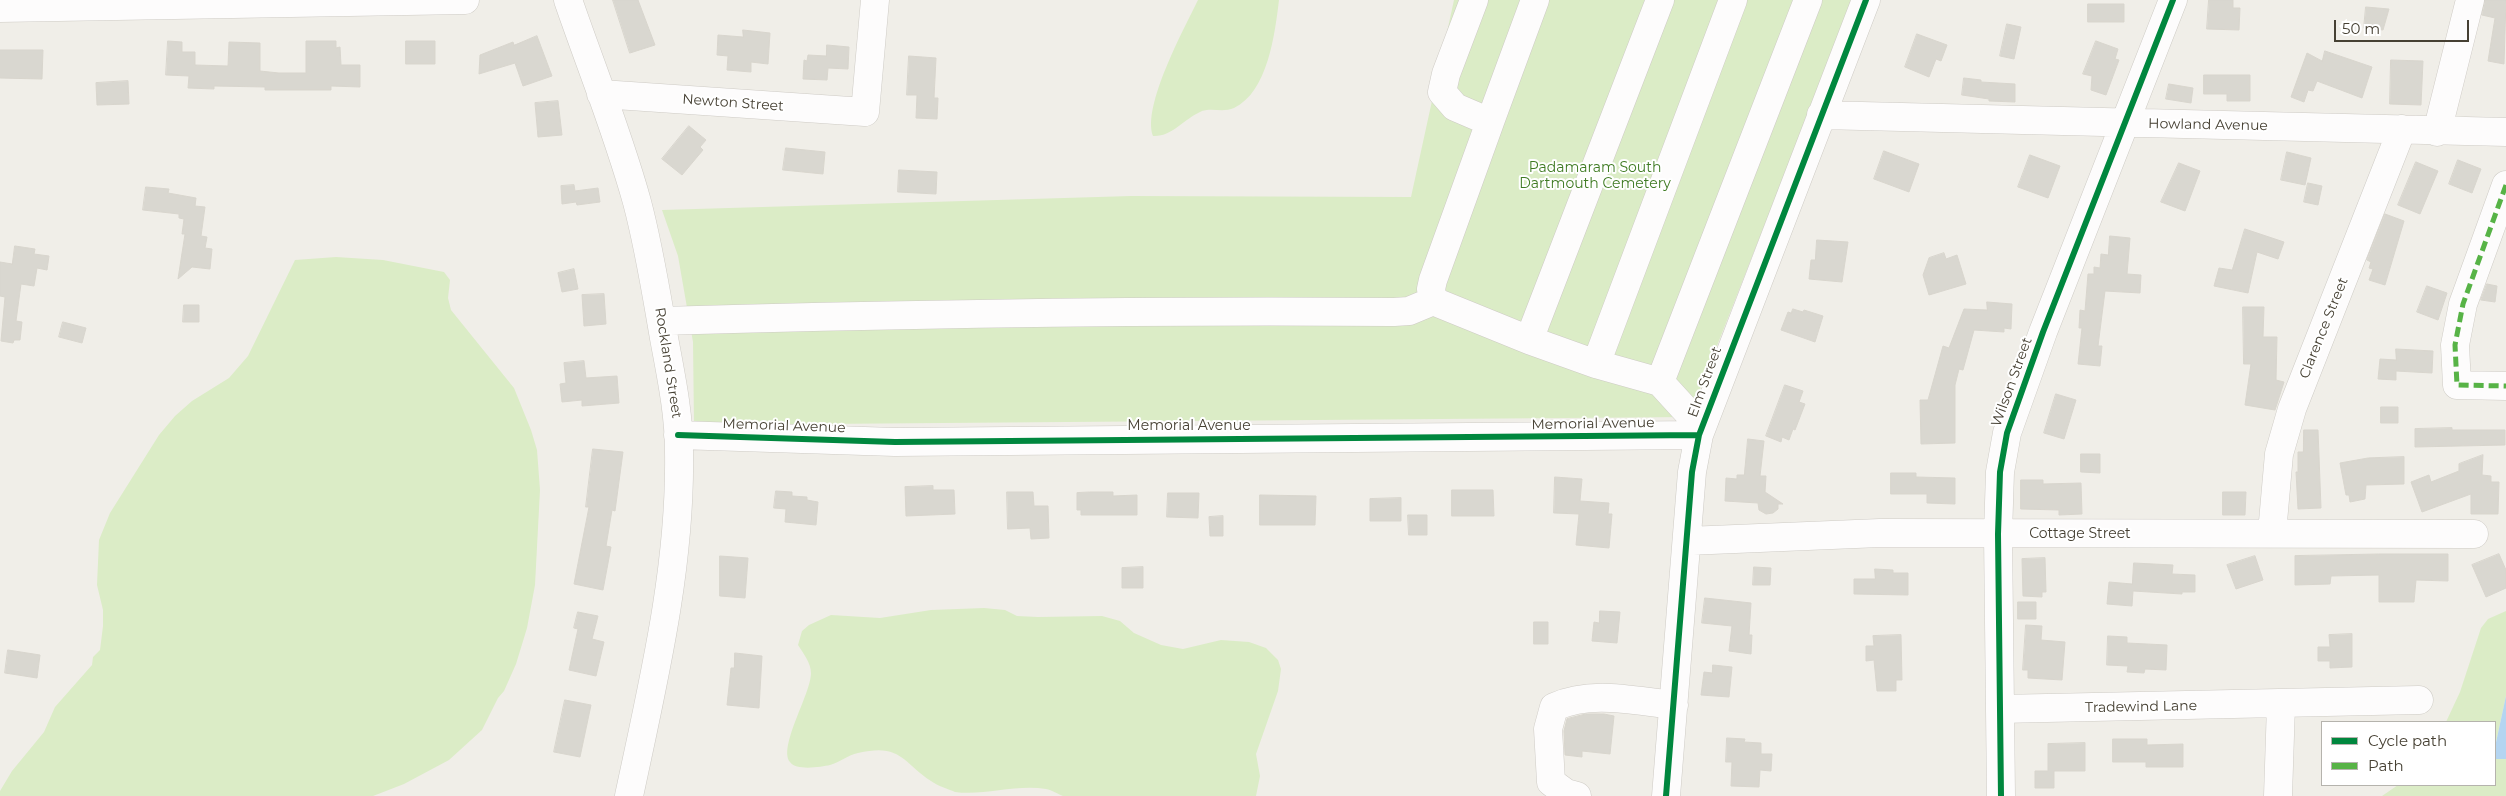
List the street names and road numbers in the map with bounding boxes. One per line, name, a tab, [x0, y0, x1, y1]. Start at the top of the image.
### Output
street label: Newton Street	[682, 91, 784, 115]
street label: Howland Avenue	[2148, 116, 2268, 134]
street label: Clarence Street	[2296, 275, 2352, 381]
street label: Rockland Street	[651, 306, 685, 420]
street label: Wilson Street	[1988, 335, 2036, 429]
street label: Elm Street	[1684, 344, 1726, 420]
street label: Memorial Avenue	[722, 415, 846, 437]
street label: Memorial Avenue	[1531, 415, 1655, 433]
street label: Memorial Avenue	[1127, 418, 1251, 434]
street label: Cottage Street	[2029, 526, 2131, 542]
street label: Tradewind Lane	[2085, 698, 2197, 716]

